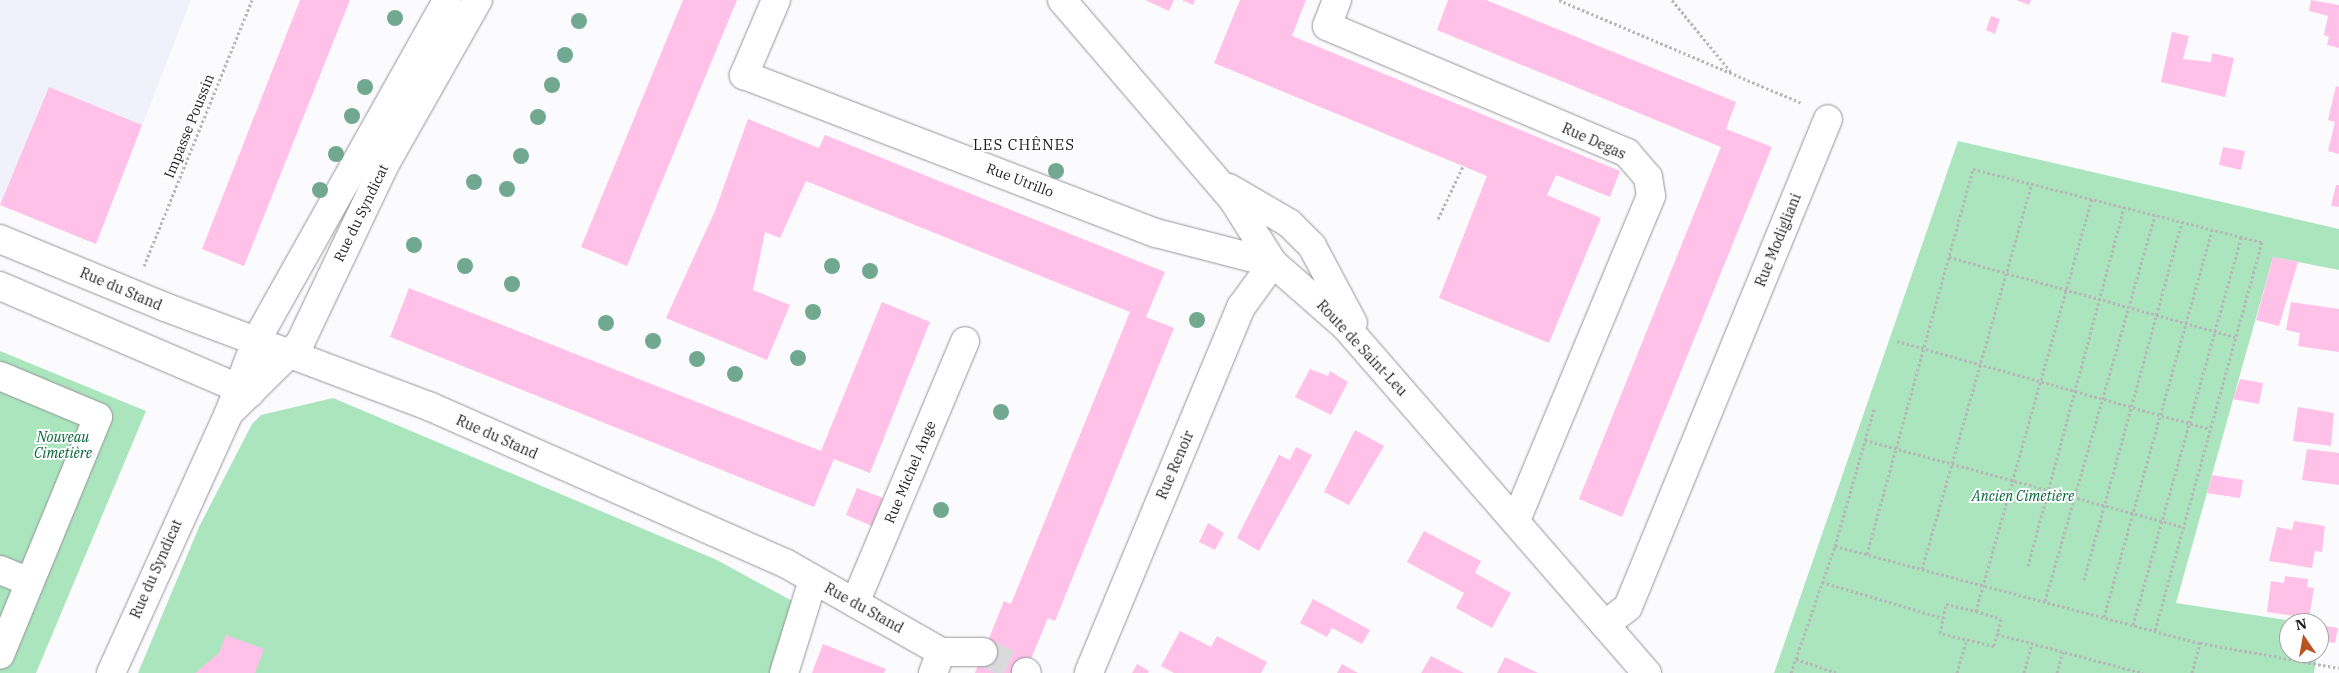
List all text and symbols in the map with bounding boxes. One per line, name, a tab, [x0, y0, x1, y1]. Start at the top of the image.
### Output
street label: Impasse Poussin	[160, 71, 218, 181]
street label: Rue Degas	[1559, 119, 1629, 163]
district label: LES CHÊNES	[972, 136, 1076, 154]
street label: Rue Utrillo	[984, 159, 1056, 201]
street label: Rue du Syndicat	[330, 162, 392, 264]
street label: Rue Modigliani	[1752, 191, 1804, 289]
street label: Rue du Stand	[77, 264, 165, 314]
street label: Route de Saint-Leu	[1313, 297, 1411, 399]
street label: Rue du Stand	[454, 412, 540, 462]
street label: Rue Michel Ange	[881, 418, 939, 526]
street label: Rue Renoir	[1153, 428, 1197, 502]
park label: Nouveau Cimetière	[34, 429, 92, 462]
park label: Ancien Cimetière	[1972, 488, 2074, 504]
street label: Rue du Syndicat	[127, 517, 185, 621]
street label: Rue du Stand	[822, 579, 906, 637]
north arrow	[2279, 613, 2329, 663]
text: N	[2294, 614, 2308, 634]

